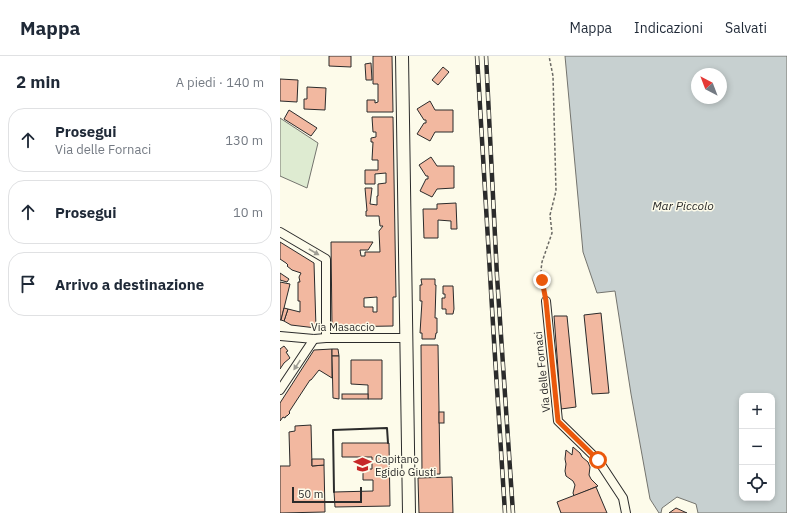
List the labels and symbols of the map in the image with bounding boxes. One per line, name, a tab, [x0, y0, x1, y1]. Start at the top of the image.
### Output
north arrow	[691, 68, 727, 104]
water label: Mar Piccolo	[652, 198, 714, 213]
one-way arrow	[308, 248, 320, 255]
route end	[533, 271, 551, 289]
street label: Via Masaccio	[311, 320, 375, 334]
street label: Via delle Fornaci	[531, 331, 553, 413]
one-way arrow	[293, 360, 301, 370]
route start	[589, 451, 607, 469]
place label: Capitano Egidio Giusti	[375, 452, 436, 479]
school or university icon: Capitano Egidio Giusti	[352, 455, 372, 475]
scale bar	[292, 485, 362, 504]

